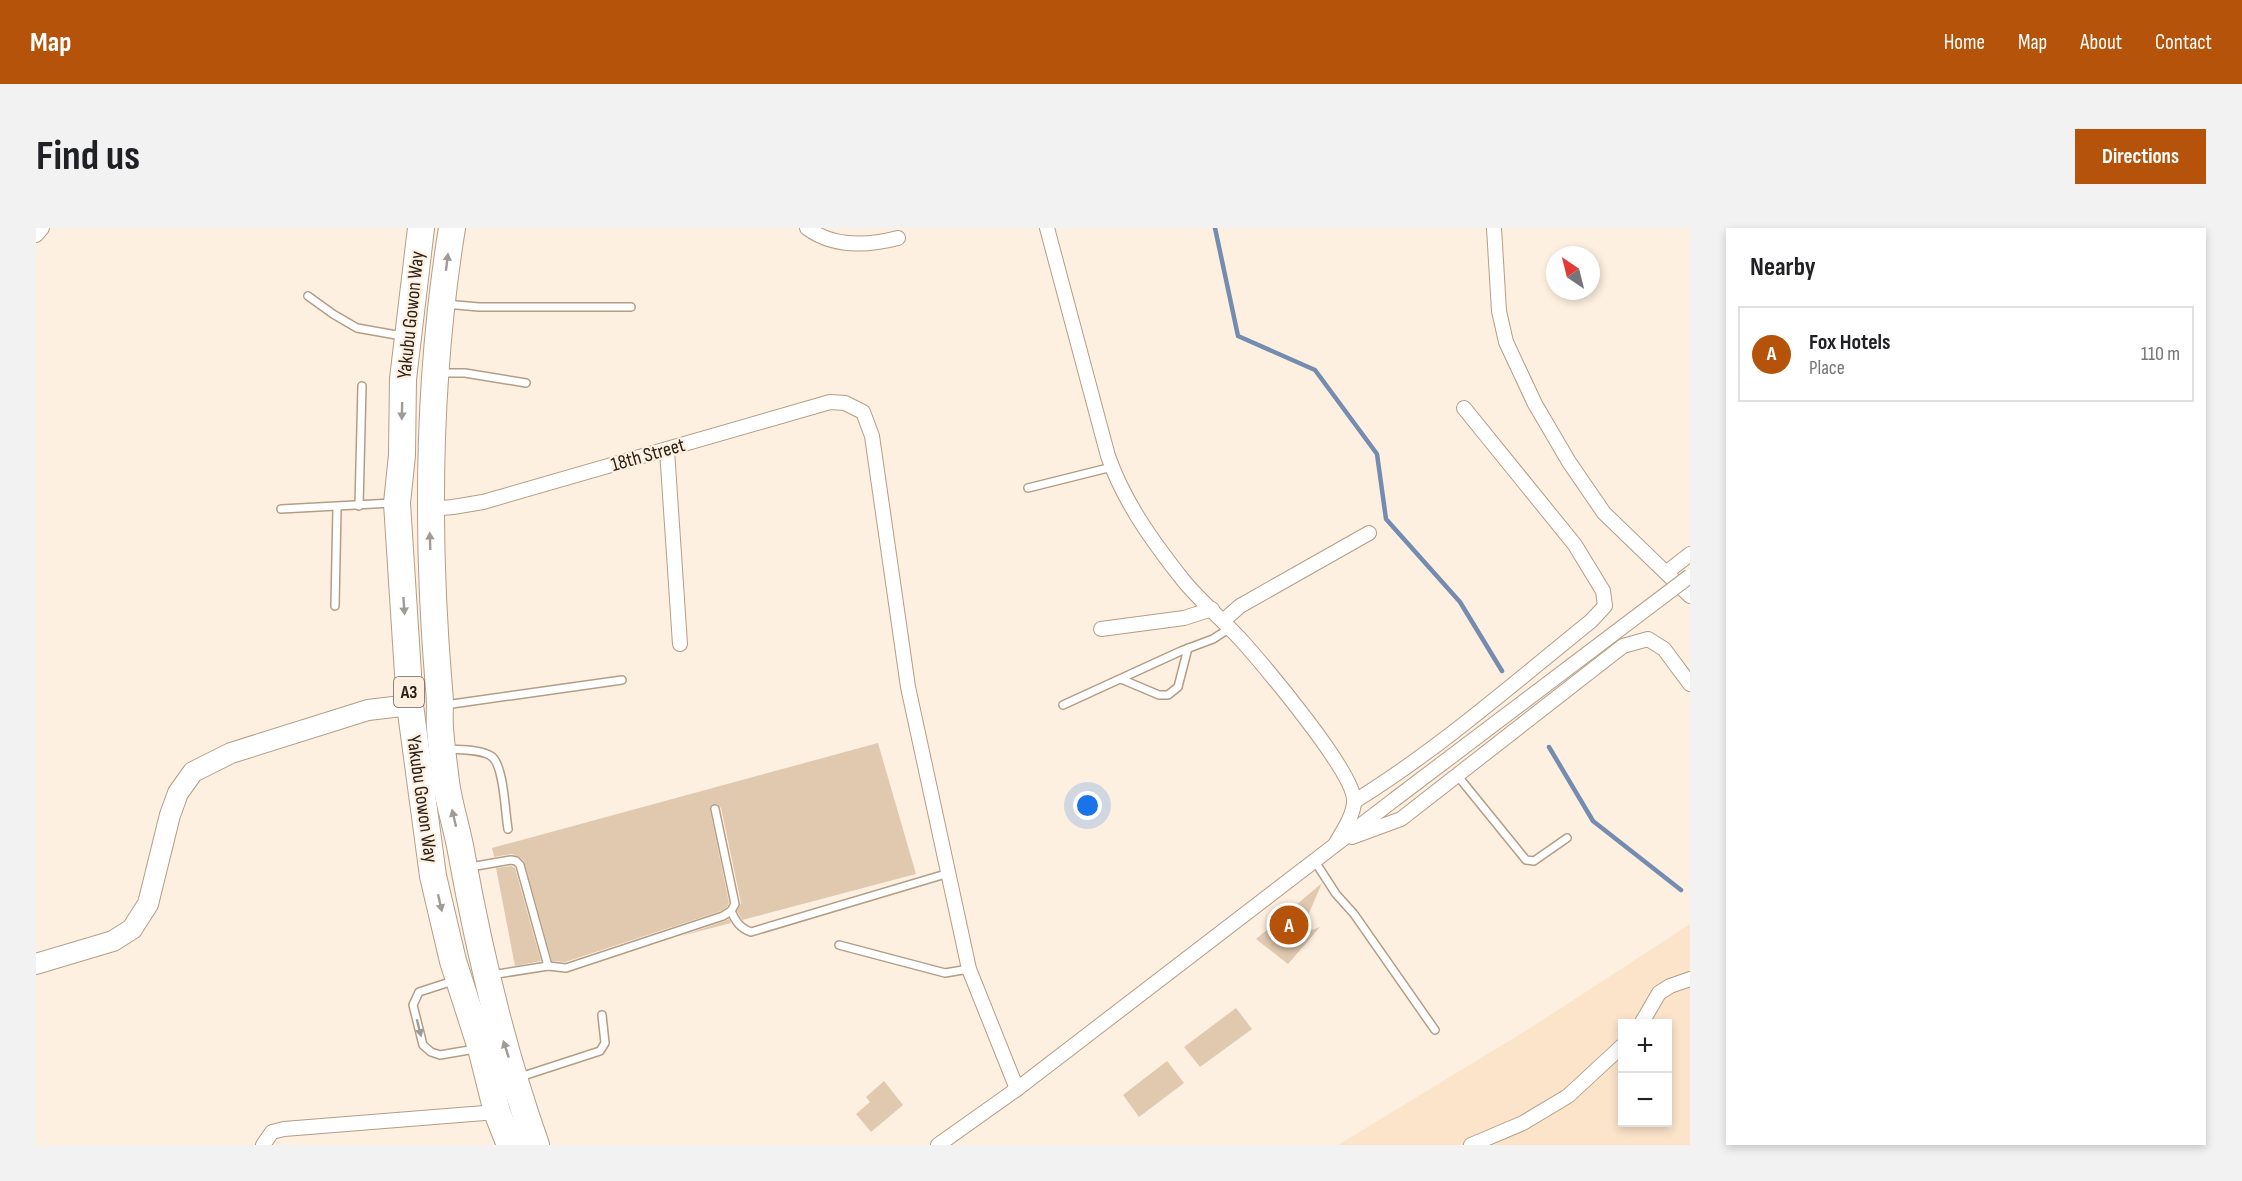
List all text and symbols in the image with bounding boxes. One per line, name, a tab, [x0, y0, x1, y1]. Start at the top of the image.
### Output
text: Map	[30, 26, 71, 59]
text: Home	[1944, 30, 1985, 55]
text: Map	[2018, 30, 2047, 55]
text: About	[2080, 30, 2122, 55]
text: Contact	[2155, 30, 2212, 55]
button: Directions	[2075, 129, 2206, 184]
text: Find us	[36, 131, 140, 182]
north arrow	[1546, 246, 1600, 300]
street label: Yakubu Gowon Way	[392, 250, 430, 380]
text: Nearby	[1750, 252, 1816, 283]
one-way arrow	[442, 253, 452, 272]
text: Fox Hotels	[1809, 329, 1890, 356]
text: A	[1767, 342, 1776, 366]
text: 110 m	[2141, 342, 2180, 366]
text: Place	[1809, 356, 1845, 380]
one-way arrow	[398, 402, 407, 421]
street label: 18th Street	[608, 433, 688, 477]
one-way arrow	[426, 531, 435, 550]
one-way arrow	[399, 596, 408, 615]
road number: A3	[394, 677, 424, 707]
street label: Yakubu Gowon Way	[401, 734, 443, 864]
your location	[1073, 791, 1102, 820]
one-way arrow	[448, 809, 458, 827]
one-way arrow	[435, 894, 445, 913]
pin: A	[1270, 902, 1308, 948]
one-way arrow	[414, 1019, 424, 1037]
map controls	[1618, 1019, 1672, 1127]
button: +	[1618, 1019, 1672, 1073]
one-way arrow	[501, 1040, 510, 1058]
button: −	[1618, 1073, 1672, 1127]

